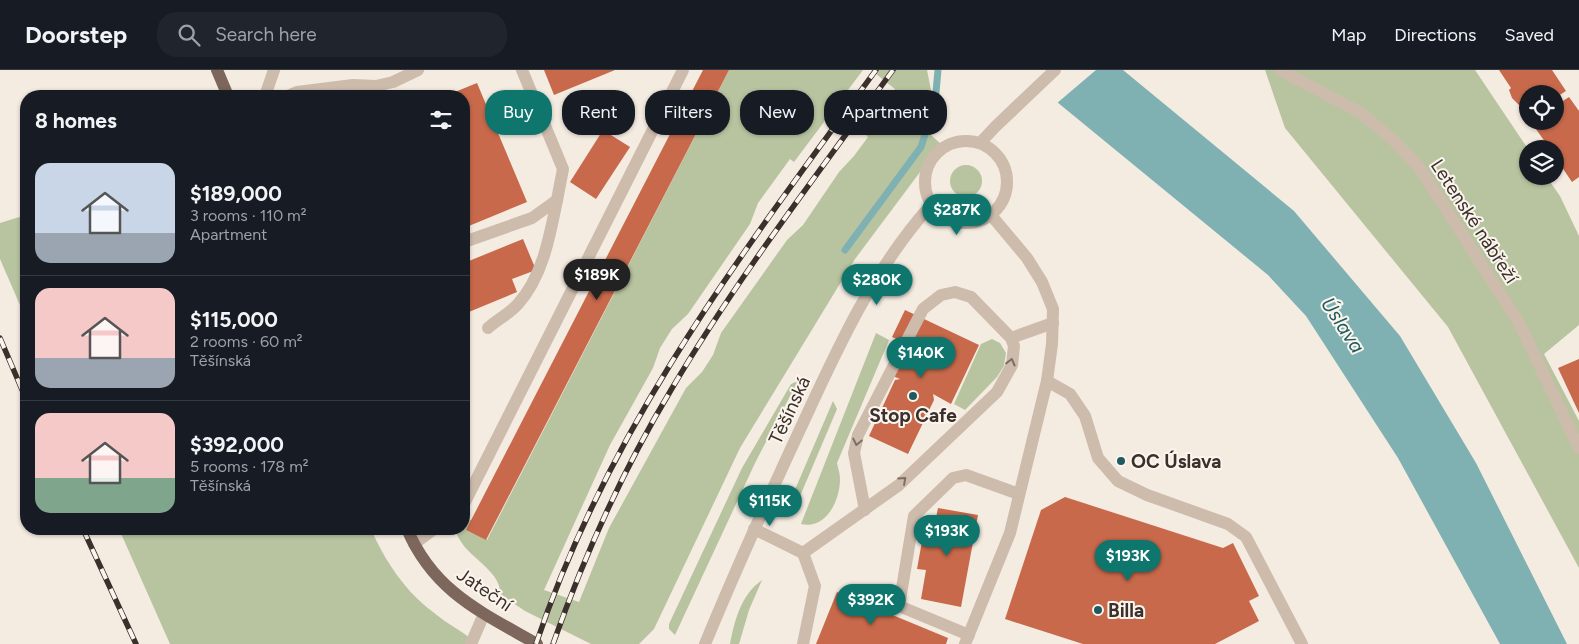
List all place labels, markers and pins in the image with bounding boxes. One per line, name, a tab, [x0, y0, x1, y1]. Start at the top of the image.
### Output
pin: $287K	[922, 194, 992, 236]
pin: $189K	[562, 258, 632, 301]
pin: $280K	[842, 264, 912, 306]
pin: $140K	[886, 336, 956, 379]
marker: Stop Cafe	[907, 390, 919, 402]
place label: Stop Cafe	[869, 404, 957, 427]
place label: OC Úslava	[1131, 450, 1221, 473]
marker: OC Úslava	[1115, 455, 1127, 467]
pin: $115K	[735, 484, 805, 527]
pin: $193K	[912, 514, 982, 557]
pin: $193K	[1093, 540, 1163, 582]
pin: $392K	[836, 584, 906, 626]
place label: Billa	[1108, 599, 1144, 622]
marker: Billa	[1092, 604, 1104, 616]

